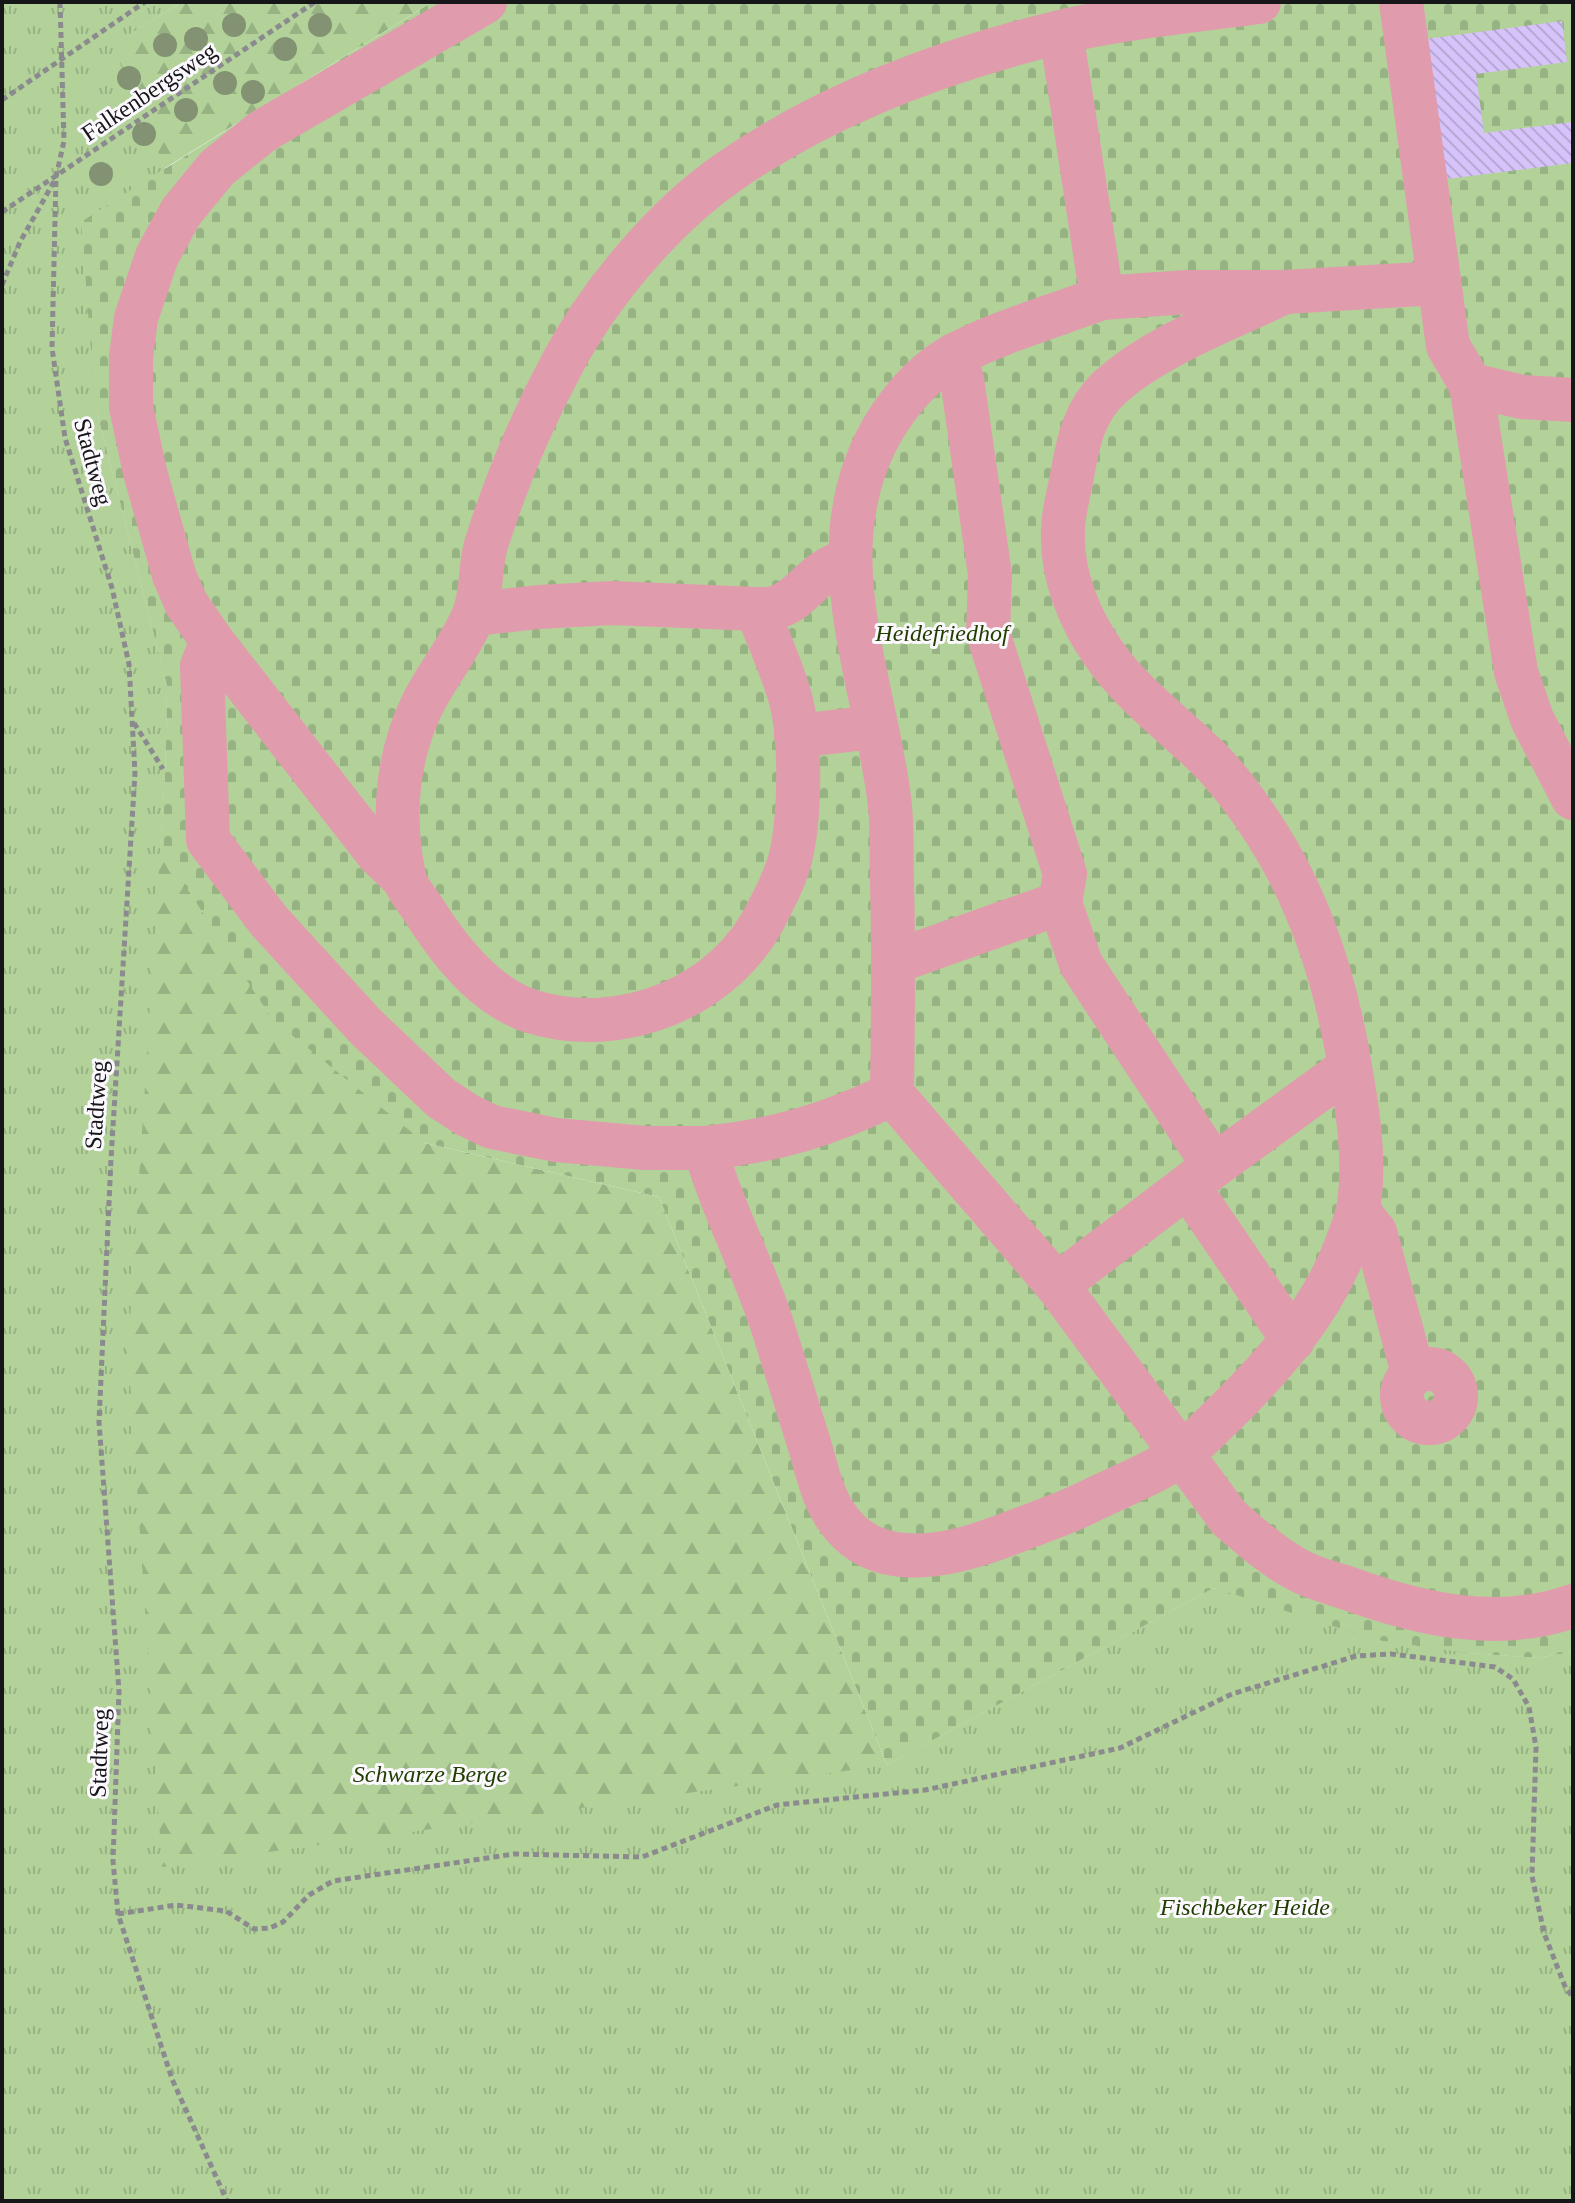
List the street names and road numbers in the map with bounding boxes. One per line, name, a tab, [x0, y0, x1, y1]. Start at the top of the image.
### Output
street label: Falkenbergsweg	[77, 37, 221, 147]
street label: Stadtweg	[69, 415, 117, 509]
street label: Stadtweg	[80, 1060, 112, 1150]
street label: Stadtweg	[84, 1708, 114, 1798]

